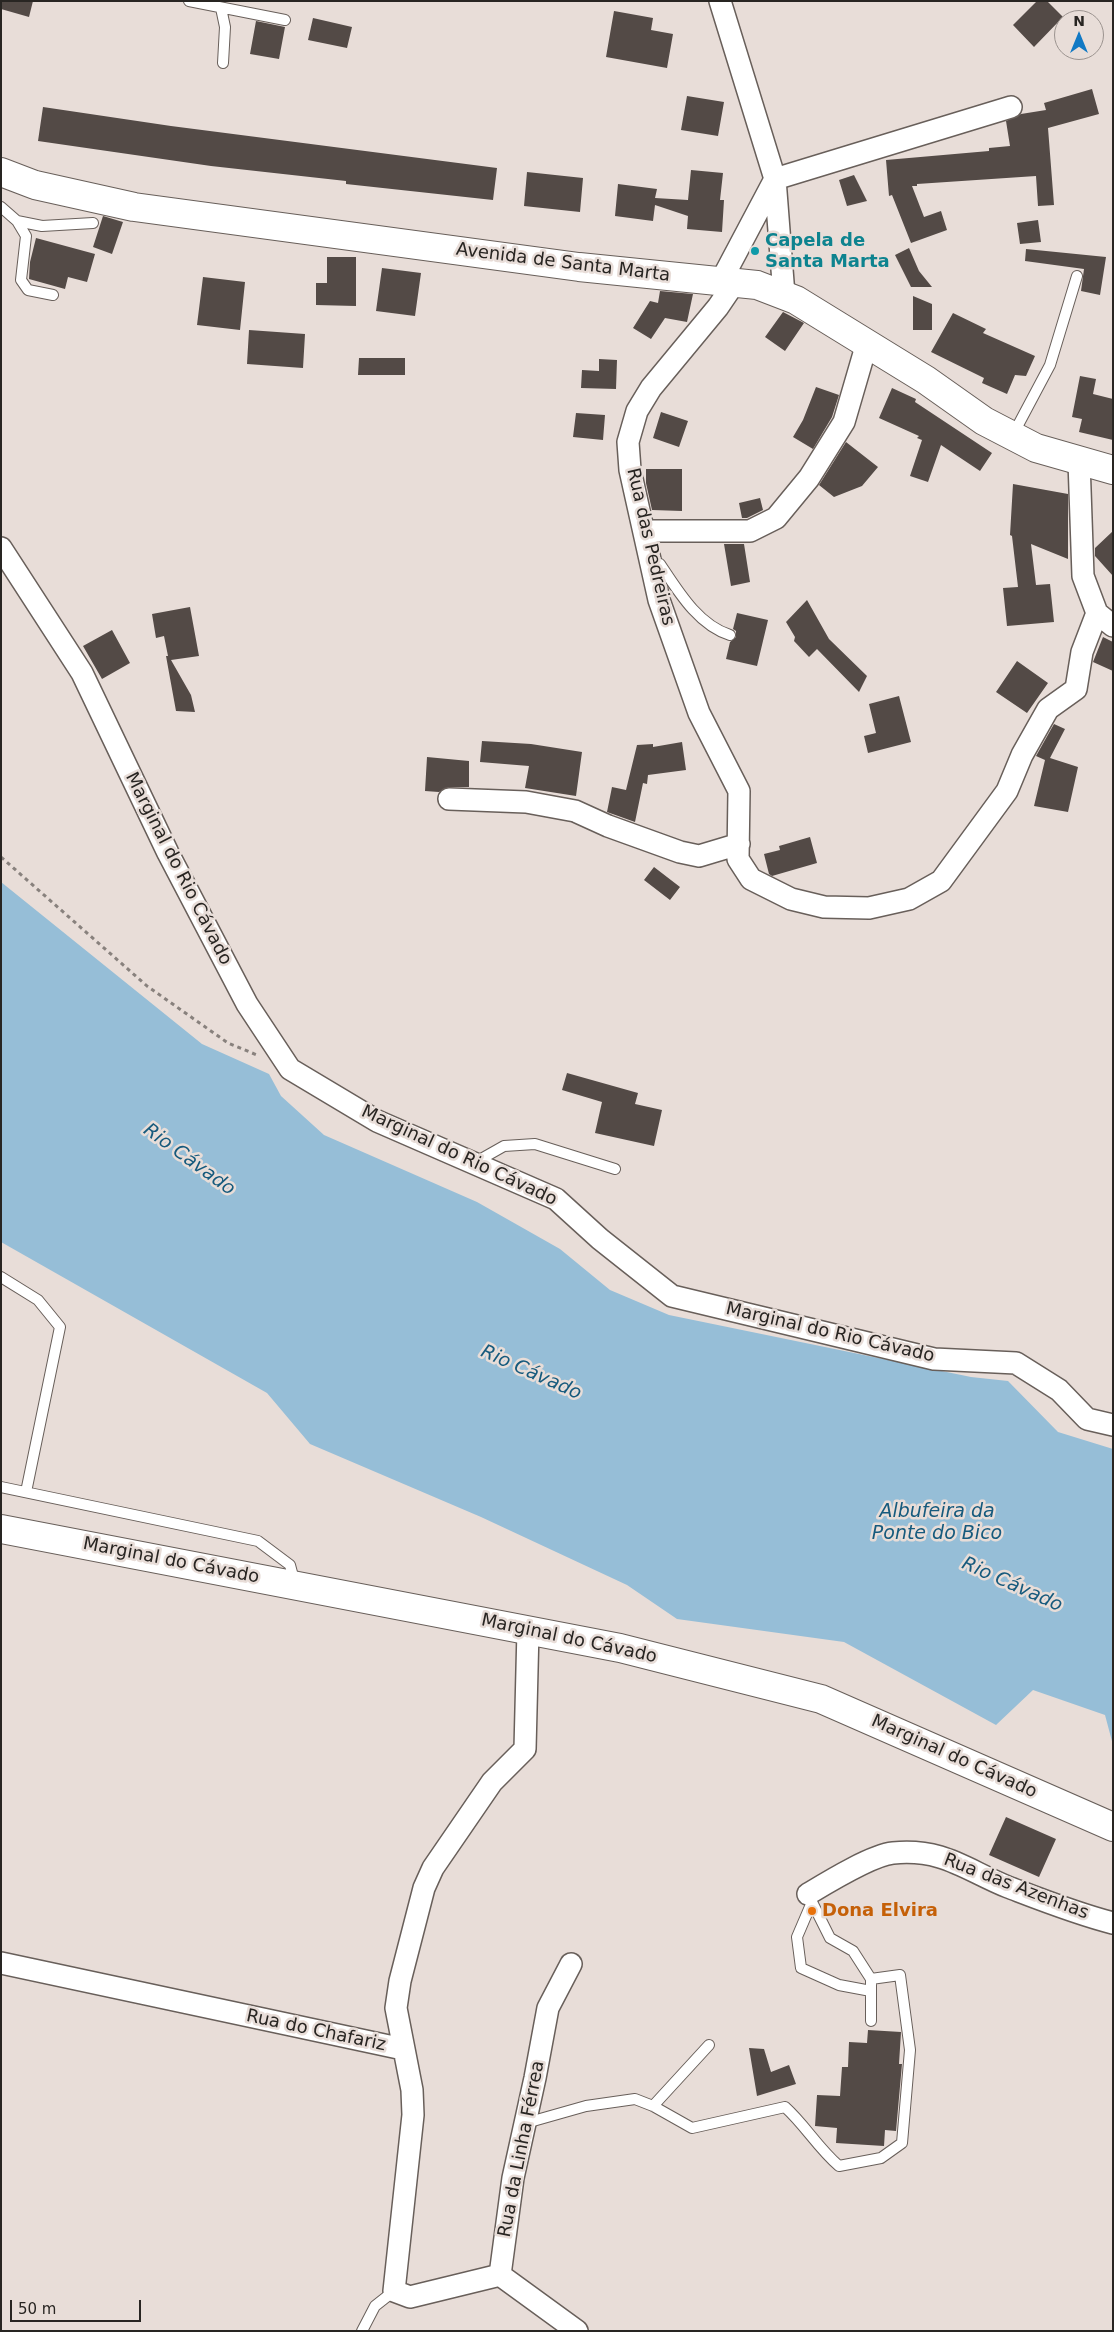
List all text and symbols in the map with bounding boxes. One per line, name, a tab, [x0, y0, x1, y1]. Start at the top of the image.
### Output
north arrow	[1054, 10, 1104, 60]
text: N	[1073, 13, 1085, 29]
place label: Capela de Santa Marta	[765, 230, 890, 272]
street label: Avenida de Santa Marta	[455, 239, 671, 287]
marker: Capela de Santa Marta	[749, 245, 761, 257]
street label: Rua das Pedreiras	[621, 466, 679, 628]
street label: Marginal do Rio Cávado	[120, 769, 236, 969]
street label: Marginal do Rio Cávado	[358, 1101, 560, 1211]
water label: Rio Cávado	[139, 1119, 239, 1201]
street label: Marginal do Rio Cávado	[724, 1298, 936, 1368]
water label: Rio Cávado	[477, 1341, 585, 1405]
water label: Albufeira da Ponte do Bico	[872, 1501, 1002, 1545]
street label: Marginal do Cávado	[81, 1533, 261, 1589]
water label: Rio Cávado	[958, 1553, 1066, 1617]
street label: Marginal do Cávado	[479, 1610, 659, 1668]
street label: Marginal do Cávado	[868, 1711, 1040, 1803]
street label: Rua das Azenhas	[940, 1849, 1092, 1925]
place label: Dona Elvira	[822, 1900, 938, 1922]
marker: Dona Elvira	[806, 1905, 818, 1917]
street label: Rua do Chafariz	[244, 2006, 388, 2056]
street label: Rua da Linha Férrea	[494, 2059, 550, 2239]
scale bar	[12, 2290, 144, 2322]
text: 50 m	[18, 2300, 56, 2318]

